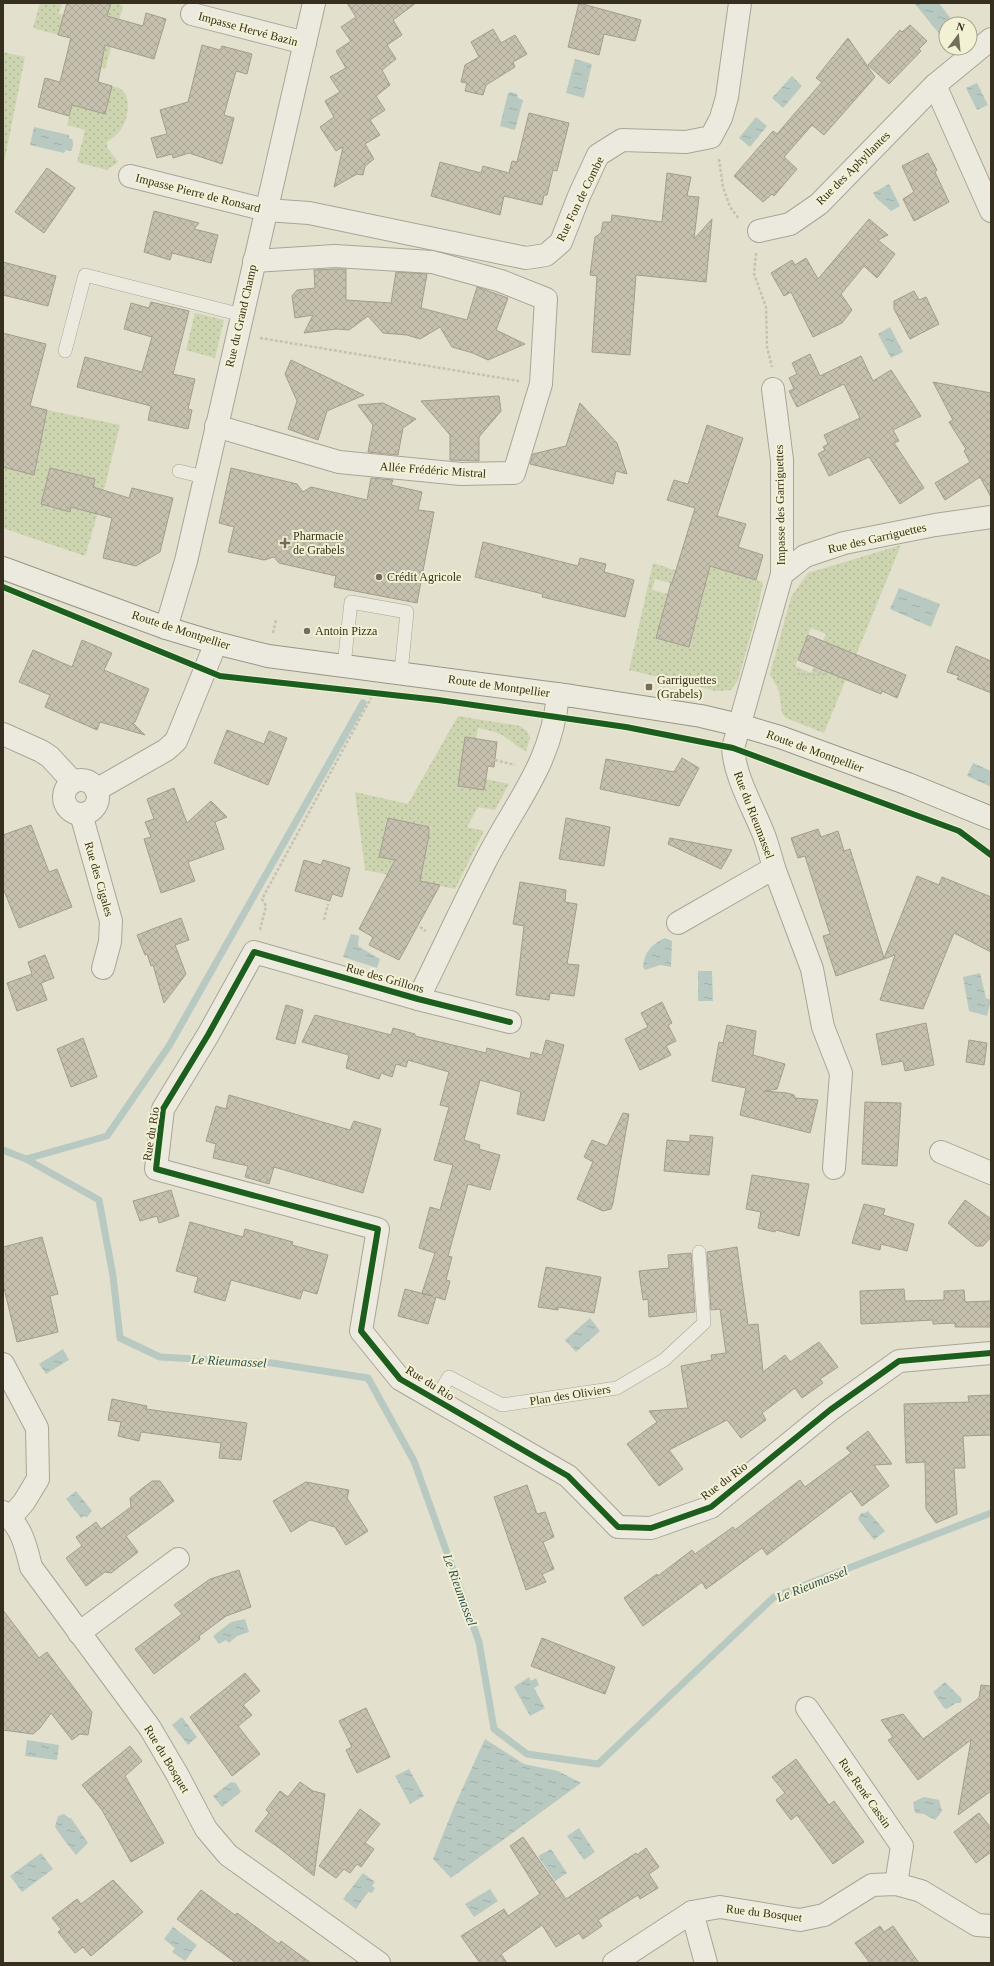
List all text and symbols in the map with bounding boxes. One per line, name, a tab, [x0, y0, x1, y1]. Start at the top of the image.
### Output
street label: Impasse Hervé Bazin	[197, 9, 299, 49]
north arrow	[938, 16, 978, 56]
text: N	[955, 20, 966, 33]
street label: Rue des Aphyllantes	[813, 128, 893, 208]
street label: Rue Fon de Combe	[553, 154, 607, 244]
street label: Impasse Pierre de Ronsard	[134, 171, 262, 215]
street label: Rue du Grand Champ	[222, 263, 260, 369]
street label: Impasse des Garriguettes	[772, 444, 788, 565]
street label: Allée Frédéric Mistral	[379, 459, 487, 481]
street label: Rue des Garriguettes	[826, 520, 928, 556]
place label: Pharmacie de Grabels	[293, 529, 345, 557]
marker: Pharmacie de Grabels	[280, 538, 290, 548]
place label: Crédit Agricole	[387, 570, 461, 584]
marker: Crédit Agricole	[374, 572, 384, 582]
street label: Route de Montpellier	[130, 607, 232, 653]
place label: Antoin Pizza	[315, 624, 378, 638]
marker: Antoin Pizza	[302, 626, 312, 636]
street label: Route de Montpellier	[447, 672, 551, 700]
place label: Garriguettes (Grabels)	[657, 673, 717, 701]
marker: Garriguettes (Grabels)	[644, 682, 654, 692]
street label: Route de Montpellier	[764, 727, 866, 775]
street label: Rue du Rieumassel	[731, 769, 777, 861]
street label: Rue des Cigales	[82, 840, 116, 918]
street label: Rue des Grillons	[344, 960, 426, 996]
street label: Rue du Rio	[140, 1106, 162, 1162]
water label: Le Rieumassel	[190, 1351, 267, 1370]
street label: Rue du Rio	[403, 1363, 457, 1403]
street label: Plan des Oliviers	[528, 1382, 612, 1408]
street label: Rue du Rio	[698, 1459, 750, 1503]
water label: Le Rieumassel	[440, 1551, 480, 1628]
water label: Le Rieumassel	[773, 1563, 850, 1605]
street label: Rue du Bosquet	[141, 1723, 193, 1796]
street label: Rue René Cassin	[836, 1755, 894, 1831]
street label: Rue du Bosquet	[725, 1901, 804, 1925]

